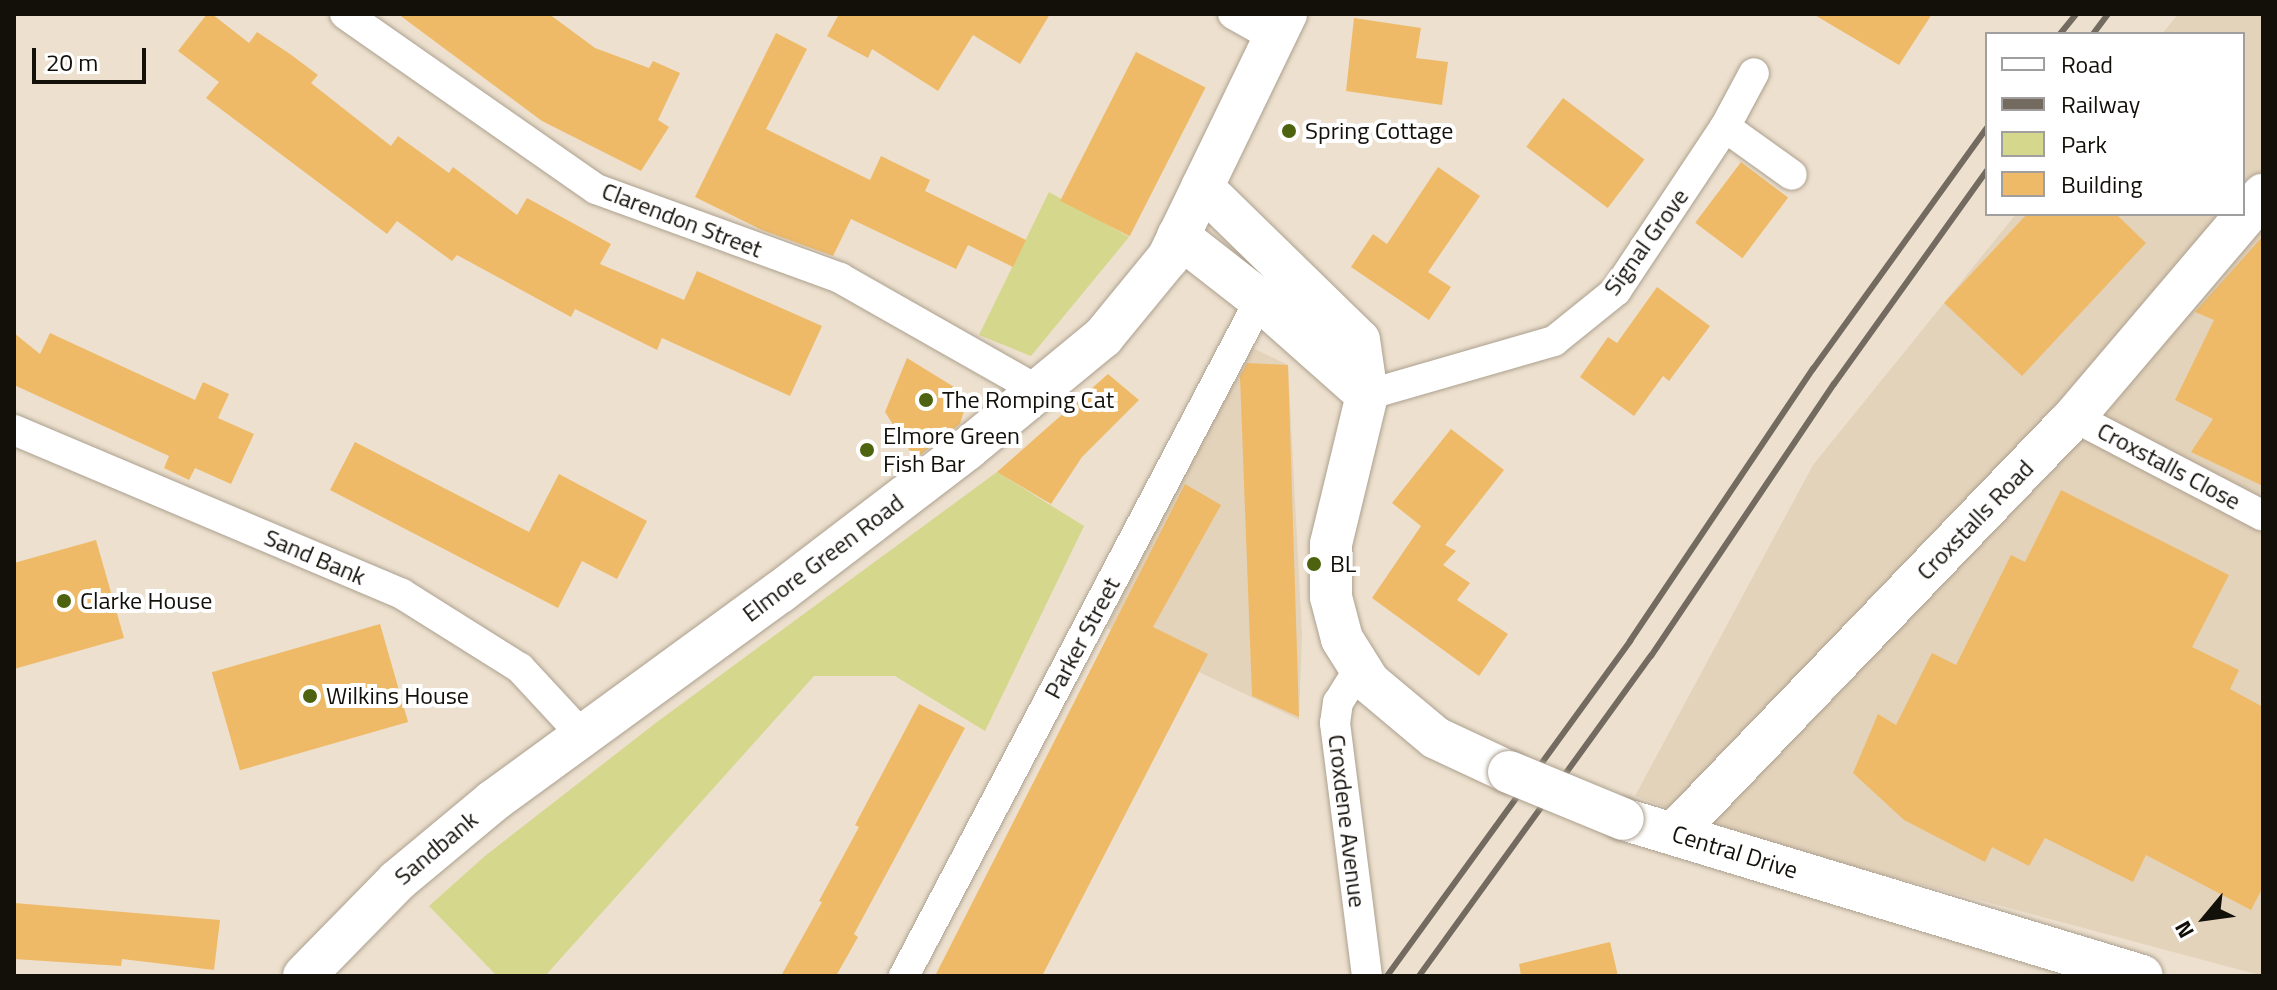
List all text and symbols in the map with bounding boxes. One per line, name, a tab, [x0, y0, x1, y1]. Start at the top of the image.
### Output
scale bar	[36, 32, 150, 82]
legend	[1985, 32, 2245, 216]
text: 20 m	[46, 44, 98, 80]
text: Road	[2061, 46, 2113, 82]
text: Railway	[2061, 86, 2140, 122]
place label: Spring Cottage	[1305, 117, 1453, 145]
marker: Spring Cottage	[1280, 122, 1298, 140]
text: Park	[2061, 126, 2107, 162]
text: Building	[2061, 166, 2143, 202]
street label: Clarendon Street	[598, 176, 766, 264]
street label: Signal Grove	[1598, 183, 1694, 301]
place label: The Romping Cat	[942, 386, 1114, 414]
marker: The Romping Cat	[917, 391, 935, 409]
street label: Croxstalls Close	[2093, 416, 2245, 516]
place label: Elmore Green Fish Bar	[883, 422, 1020, 478]
marker: Elmore Green Fish Bar	[858, 441, 876, 459]
street label: Croxstalls Road	[1911, 454, 2039, 586]
street label: Elmore Green Road	[737, 488, 909, 628]
street label: Sand Bank	[260, 523, 370, 591]
place label: BL	[1330, 550, 1356, 578]
marker: BL	[1305, 555, 1323, 573]
street label: Parker Street	[1038, 572, 1126, 704]
place label: Clarke House	[80, 587, 212, 615]
marker: Clarke House	[55, 592, 73, 610]
place label: Wilkins House	[326, 682, 469, 710]
marker: Wilkins House	[301, 687, 319, 705]
street label: Croxdene Avenue	[1322, 733, 1372, 909]
street label: Sandbank	[389, 805, 483, 891]
street label: Central Drive	[1669, 819, 1801, 885]
north arrow	[2165, 878, 2245, 958]
text: N	[2165, 915, 2203, 945]

